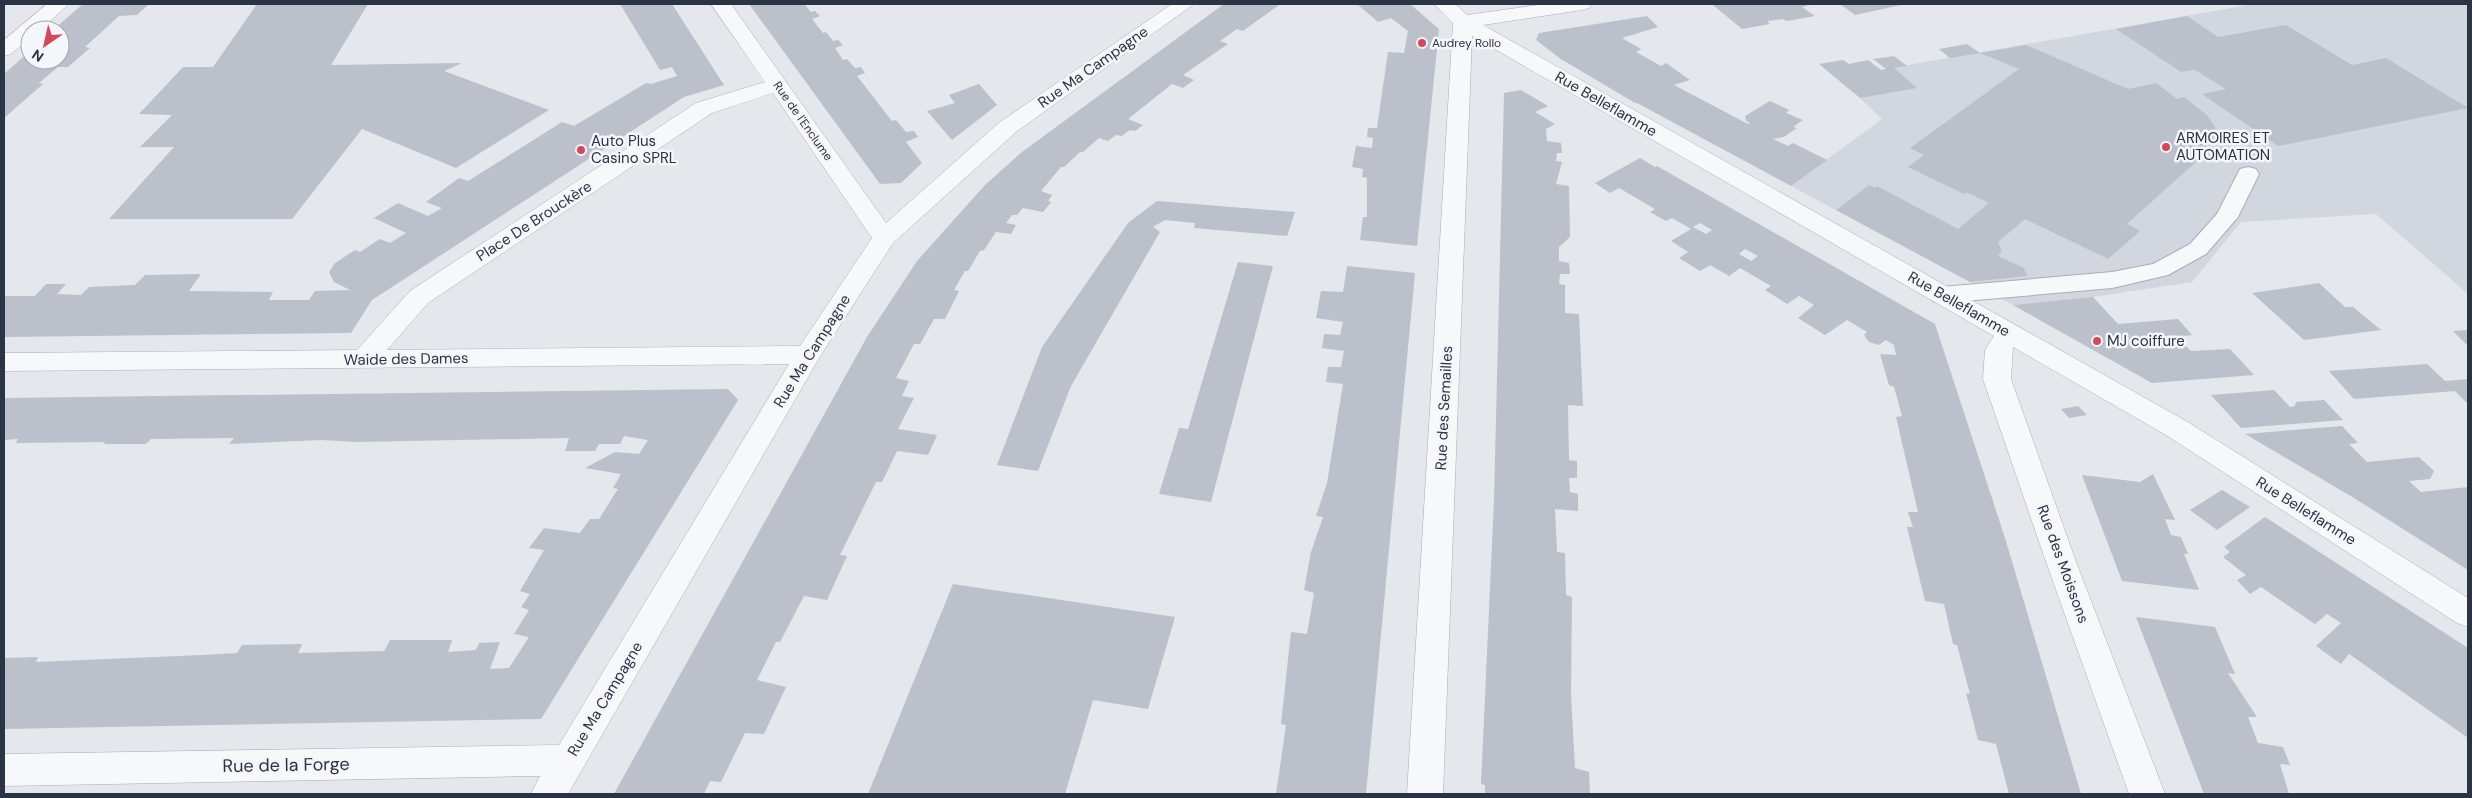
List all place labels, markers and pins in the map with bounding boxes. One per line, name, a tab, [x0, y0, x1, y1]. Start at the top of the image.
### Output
place label: Audrey Rollo	[1432, 35, 1501, 51]
marker: Audrey Rollo	[1416, 37, 1428, 49]
place label: ARMOIRES ET AUTOMATION	[2176, 128, 2270, 165]
place label: Auto Plus Casino SPRL	[591, 131, 677, 168]
marker: ARMOIRES ET AUTOMATION	[2160, 141, 2172, 153]
marker: Auto Plus Casino SPRL	[575, 144, 587, 156]
place label: MJ coiffure	[2107, 331, 2185, 351]
marker: MJ coiffure	[2091, 335, 2103, 347]

